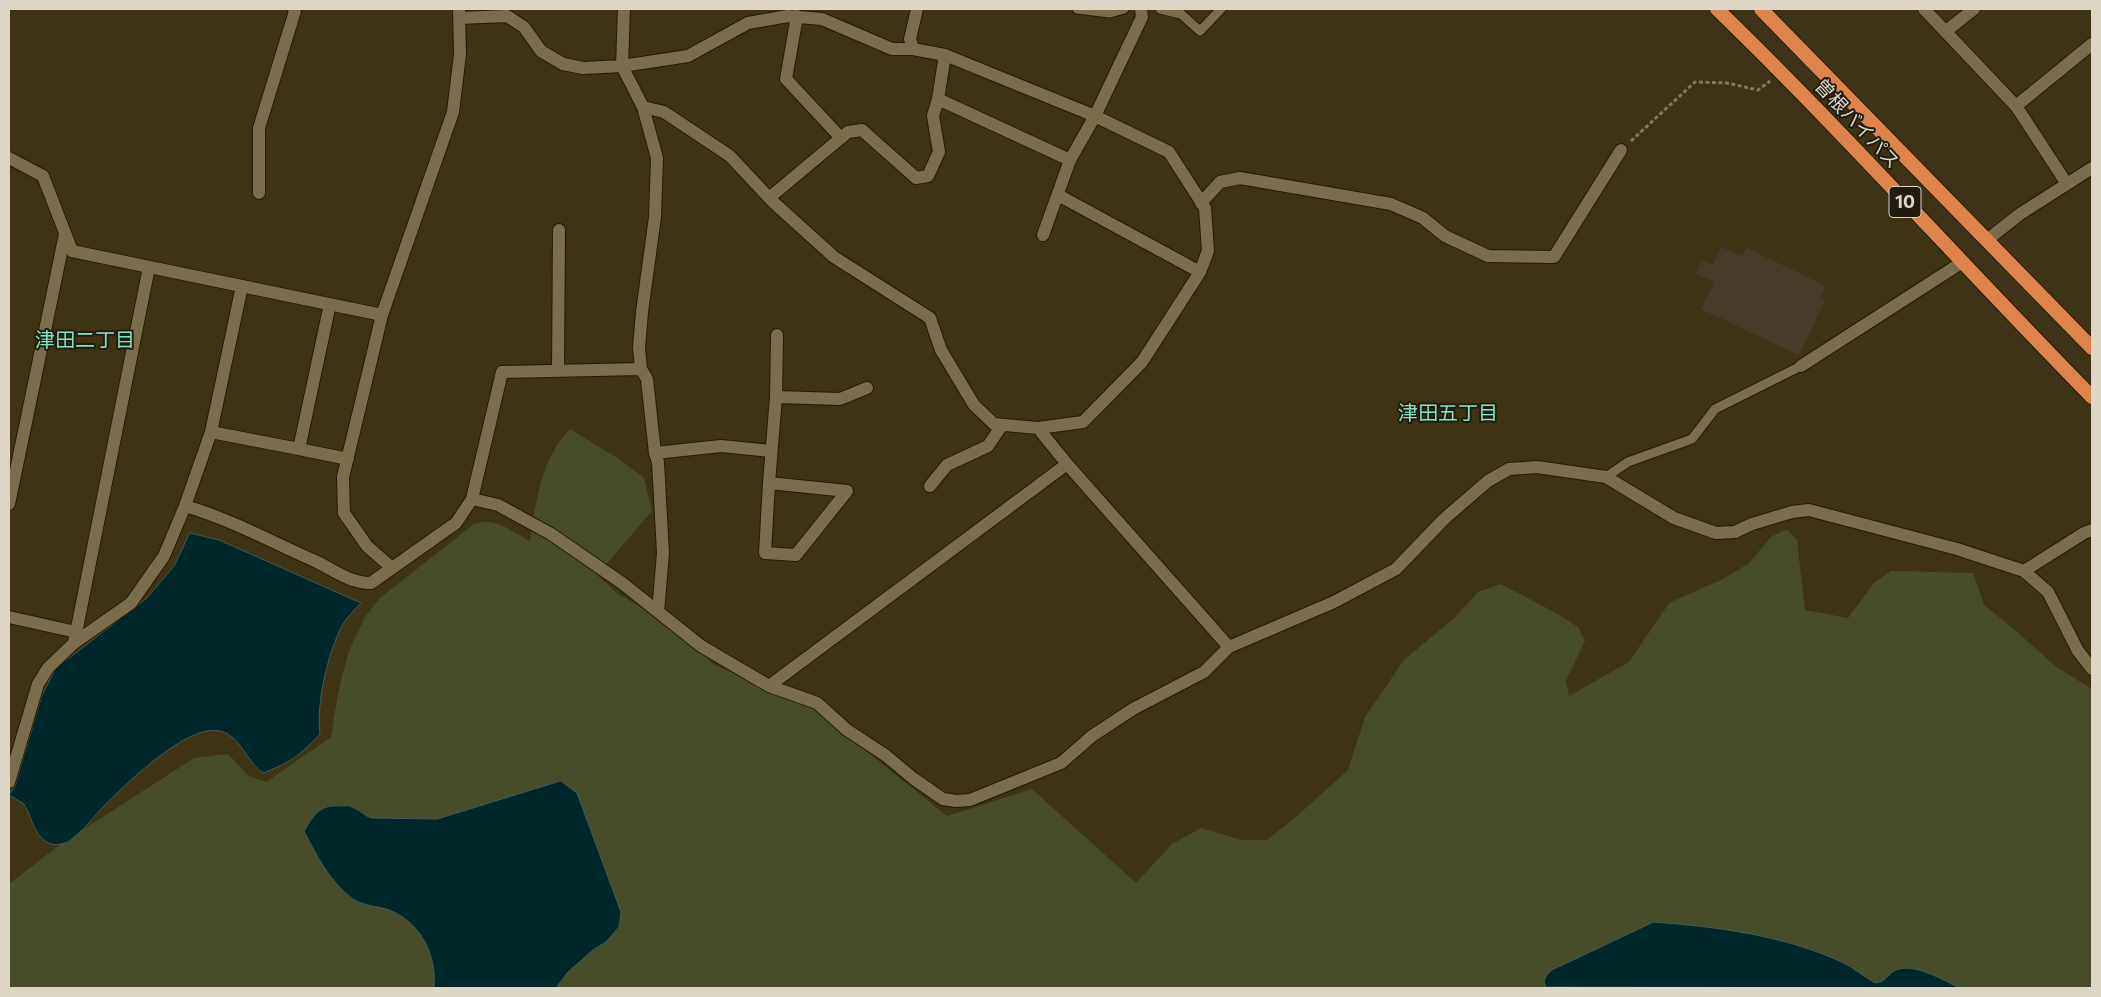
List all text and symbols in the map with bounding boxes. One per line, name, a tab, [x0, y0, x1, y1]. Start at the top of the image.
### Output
street label: 曽根バイパス	[1810, 75, 1904, 173]
road number: 10	[1889, 186, 1921, 218]
district label: 津田二丁目	[35, 328, 135, 352]
district label: 津田五丁目	[1398, 401, 1498, 425]

